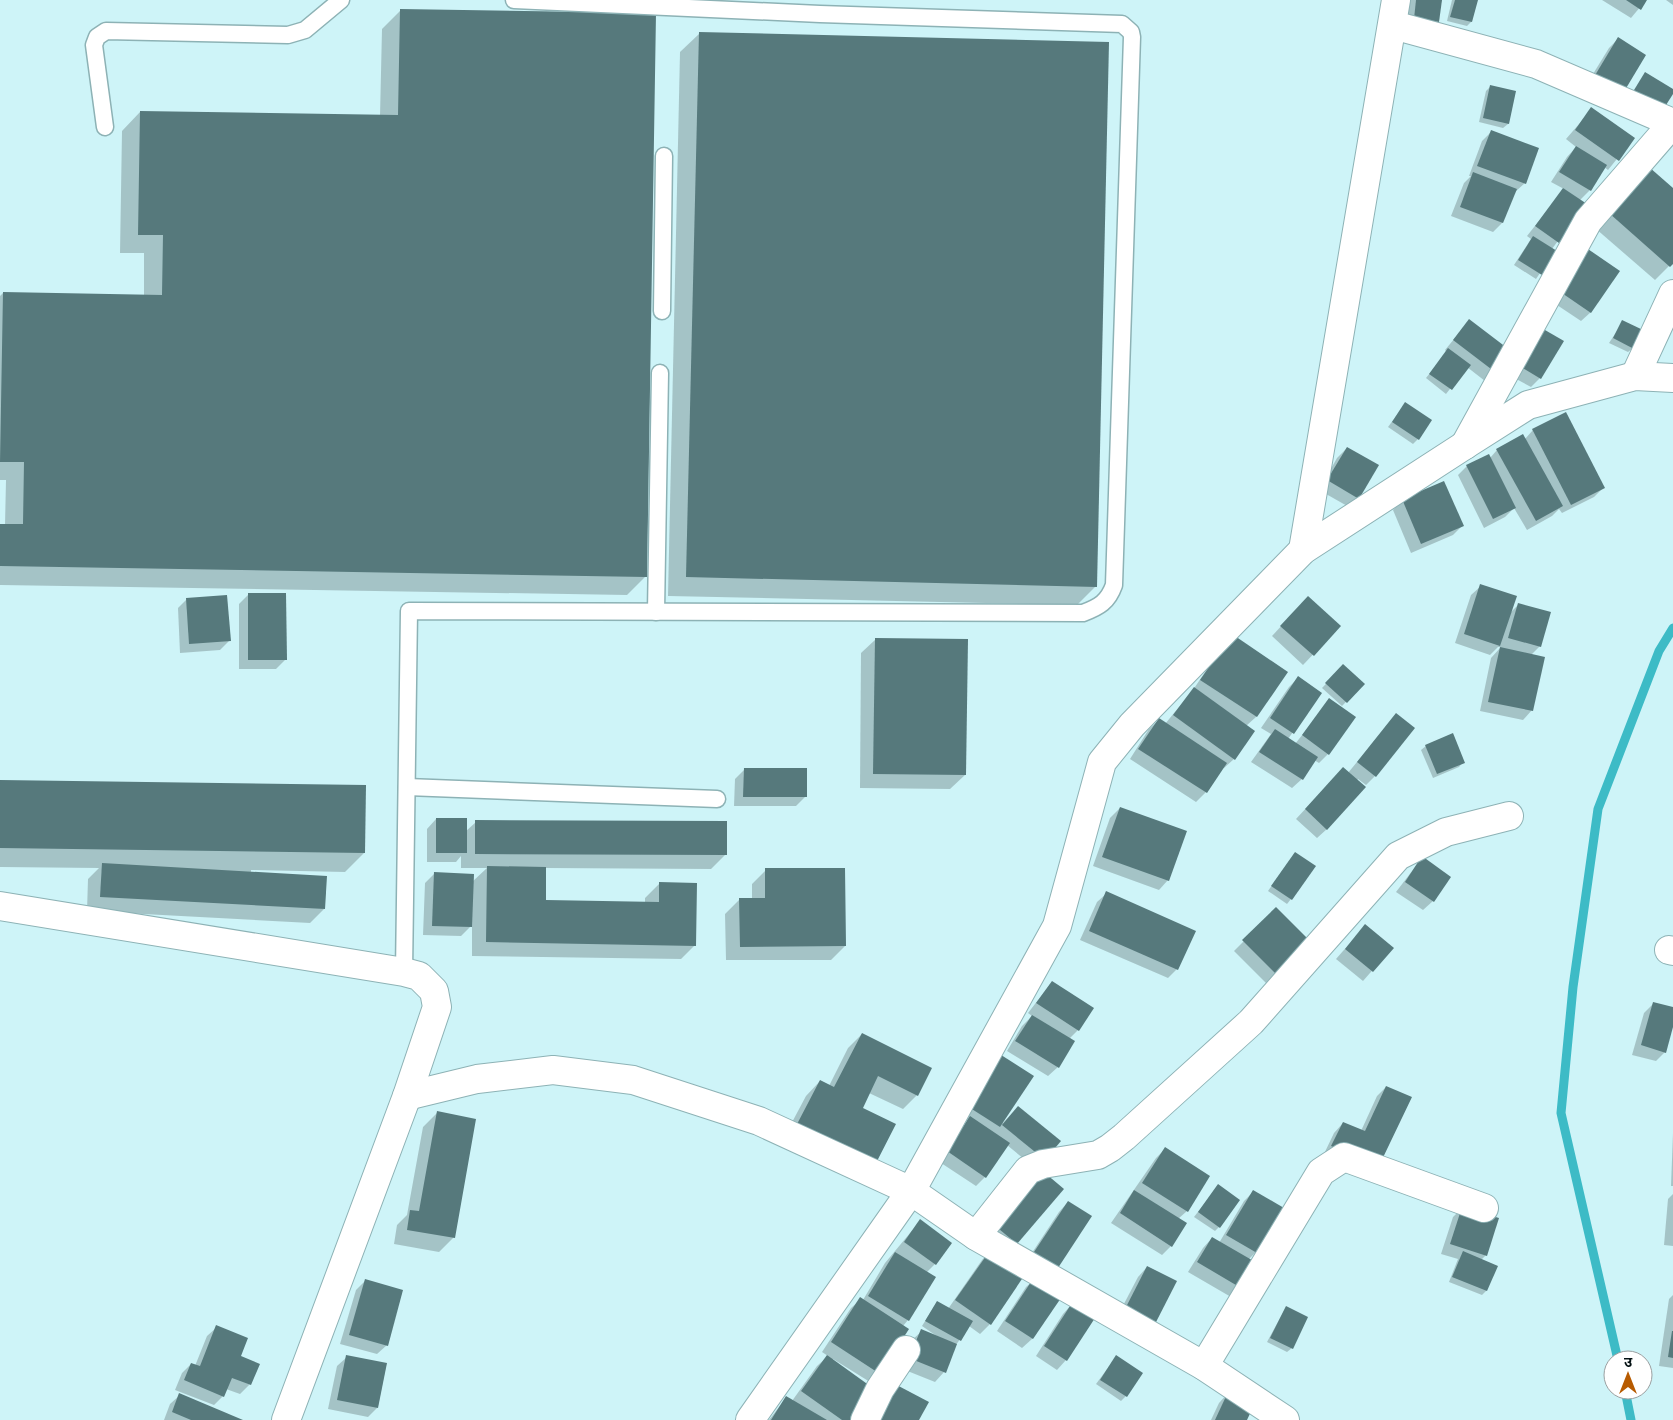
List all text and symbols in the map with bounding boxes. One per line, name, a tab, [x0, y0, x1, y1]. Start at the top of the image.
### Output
north arrow	[1603, 1350, 1653, 1400]
text: उ	[1624, 1354, 1633, 1370]

